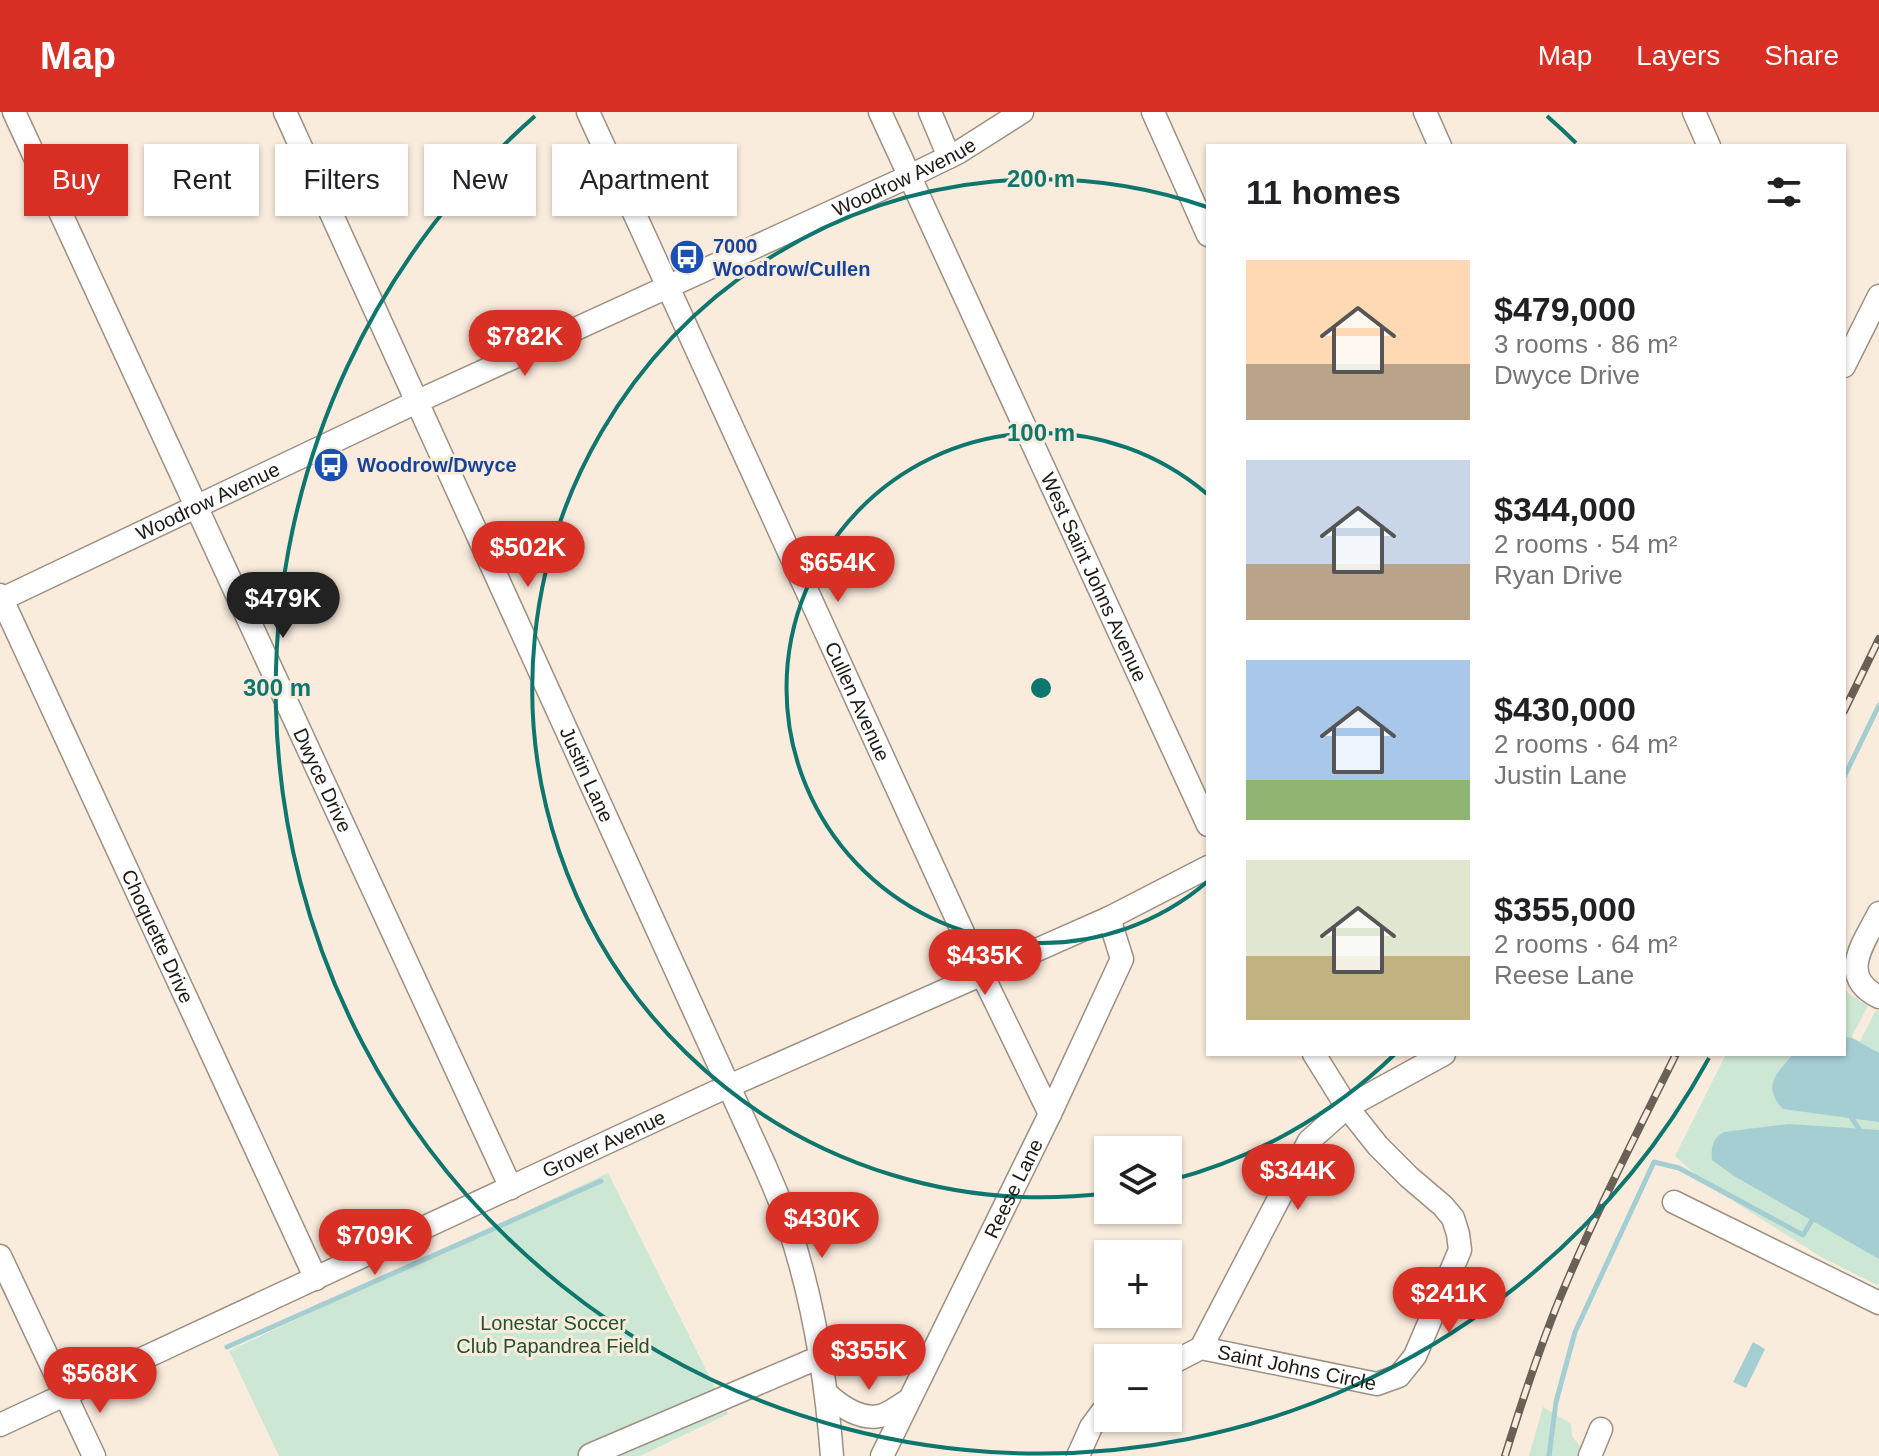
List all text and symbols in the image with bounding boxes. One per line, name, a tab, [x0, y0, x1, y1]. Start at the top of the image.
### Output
text: Map	[40, 35, 116, 77]
text: Map	[1538, 40, 1592, 71]
text: Layers	[1636, 40, 1720, 71]
text: Share	[1764, 40, 1839, 71]
street label: Woodrow Avenue	[829, 133, 980, 221]
chip: Buy	[24, 144, 128, 216]
chip: Rent	[144, 144, 259, 216]
chip: Filters	[275, 144, 408, 216]
chip: New	[424, 144, 536, 216]
chip: Apartment	[552, 144, 737, 216]
text: 200 m	[1007, 165, 1075, 192]
icon: filters	[1762, 170, 1806, 214]
text: 11 homes	[1246, 173, 1401, 211]
place label: 7000 Woodrow/Cullen	[713, 235, 870, 280]
bus stop icon: 7000 Woodrow/Cullen	[668, 238, 706, 276]
text: $479,000	[1494, 290, 1636, 328]
icon: home	[1310, 292, 1406, 388]
pin: $782K	[469, 310, 581, 378]
text: $782K	[487, 321, 563, 351]
text: 3 rooms · 86 m²	[1494, 329, 1678, 359]
text: Dwyce Drive	[1494, 360, 1640, 390]
text: 100 m	[1007, 419, 1075, 446]
bus stop icon: Woodrow/Dwyce	[312, 446, 350, 484]
place label: Woodrow/Dwyce	[357, 454, 517, 476]
street label: Woodrow Avenue	[133, 458, 283, 545]
street label: West Saint Johns Avenue	[1036, 469, 1151, 685]
text: $344,000	[1494, 490, 1636, 528]
icon: home	[1310, 492, 1406, 588]
pin: $502K	[472, 521, 584, 589]
text: 2 rooms · 54 m²	[1494, 529, 1678, 559]
text: $502K	[490, 532, 566, 562]
pin: $654K	[782, 536, 894, 604]
text: $654K	[800, 547, 876, 577]
text: Ryan Drive	[1494, 560, 1623, 590]
pin: $479K	[227, 572, 339, 640]
text: $479K	[245, 583, 321, 613]
street label: Cullen Avenue	[821, 638, 894, 764]
text: 300 m	[243, 674, 311, 701]
centre of rings	[1027, 674, 1055, 702]
text: $430,000	[1494, 690, 1636, 728]
icon: home	[1310, 692, 1406, 788]
street label: Justin Lane	[556, 723, 618, 826]
street label: Dwyce Drive	[289, 725, 356, 836]
text: 2 rooms · 64 m²	[1494, 729, 1678, 759]
text: Justin Lane	[1494, 760, 1627, 790]
street label: Choquette Drive	[117, 866, 198, 1007]
text: $355,000	[1494, 890, 1636, 928]
icon: home	[1310, 892, 1406, 988]
pin: $435K	[929, 929, 1041, 997]
text: 2 rooms · 64 m²	[1494, 929, 1678, 959]
text: $435K	[947, 940, 1023, 970]
text: Reese Lane	[1494, 960, 1634, 990]
street label: Grover Avenue	[539, 1106, 669, 1182]
street label: Reese Lane	[980, 1135, 1047, 1242]
map controls	[1094, 1136, 1182, 1432]
button: layers	[1094, 1136, 1182, 1224]
pin: $344K	[1242, 1144, 1354, 1212]
text: $344K	[1260, 1155, 1336, 1185]
pin: $430K	[766, 1192, 878, 1260]
text: $430K	[784, 1203, 860, 1233]
pin: $709K	[319, 1209, 431, 1277]
text: $709K	[337, 1220, 413, 1250]
button: +	[1094, 1240, 1182, 1328]
pin: $241K	[1393, 1267, 1505, 1335]
text: $241K	[1411, 1278, 1487, 1308]
park label: Lonestar Soccer Club Papandrea Field	[456, 1312, 650, 1357]
pin: $355K	[813, 1324, 925, 1392]
text: $355K	[831, 1335, 907, 1365]
street label: Saint Johns Circle	[1216, 1341, 1378, 1395]
button: −	[1094, 1344, 1182, 1432]
pin: $568K	[44, 1347, 156, 1415]
text: $568K	[62, 1358, 138, 1388]

